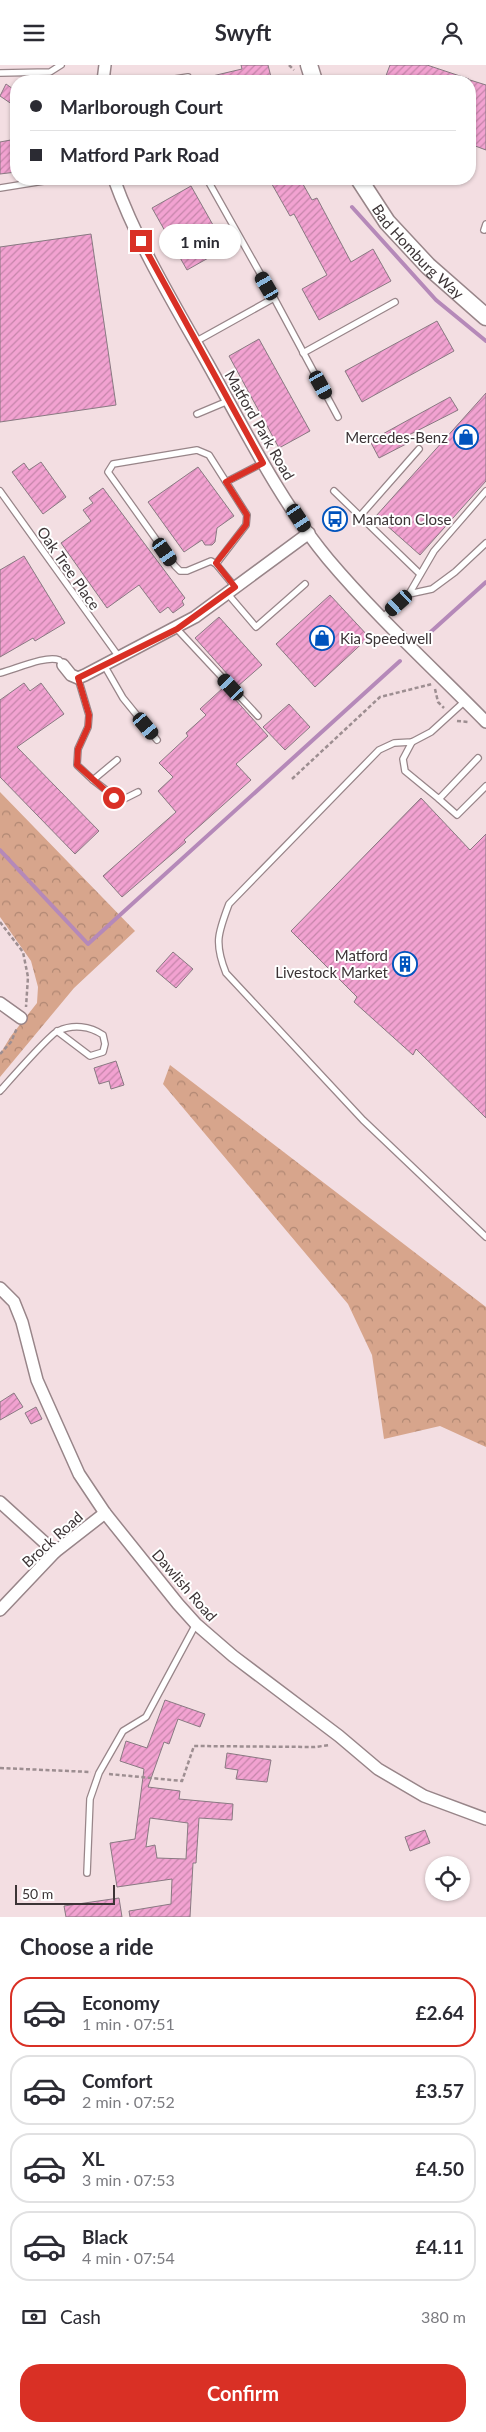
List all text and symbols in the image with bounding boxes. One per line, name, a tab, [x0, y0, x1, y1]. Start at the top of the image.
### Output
icon: menu	[20, 19, 48, 47]
text: Swyft	[215, 19, 271, 46]
icon: person	[438, 19, 466, 47]
text: Marlborough Court	[60, 95, 223, 118]
text: Matford Park Road	[60, 143, 219, 166]
street label: Bad Homburg Way	[369, 201, 468, 303]
callout: 1 min	[158, 223, 241, 259]
route end	[130, 230, 152, 252]
text: 1 min	[180, 232, 220, 251]
car	[253, 269, 280, 303]
street label: Matford Park Road	[221, 367, 299, 483]
car	[307, 368, 334, 402]
shop icon: Mercedes-Benz	[453, 424, 479, 450]
place label: Mercedes-Benz	[345, 428, 448, 446]
car	[284, 501, 313, 535]
bus stop icon: Manaton Close	[322, 506, 348, 532]
place label: Manaton Close	[352, 510, 451, 528]
street label: Oak Tree Place	[34, 523, 104, 613]
car	[150, 535, 179, 569]
car	[382, 587, 415, 619]
shop icon: Kia Speedwell	[309, 625, 335, 651]
place label: Kia Speedwell	[340, 629, 432, 647]
car	[215, 671, 246, 703]
car	[130, 710, 161, 742]
route start	[103, 787, 125, 809]
place label: Matford Livestock Market	[275, 946, 389, 981]
building icon: Matford Livestock Market	[392, 951, 418, 977]
street label: Brock Road	[18, 1507, 86, 1571]
street label: Dawlish Road	[149, 1545, 221, 1625]
map controls	[425, 1856, 470, 1901]
button: locate	[425, 1856, 470, 1901]
scale bar	[15, 1882, 115, 1905]
text: 50 m	[22, 1885, 53, 1902]
text: Choose a ride	[20, 1933, 154, 1960]
icon: car	[22, 1990, 67, 2035]
text: Economy	[82, 1991, 160, 2014]
text: £2.64	[415, 2001, 464, 2024]
text: 1 min · 07:51	[82, 2014, 175, 2033]
icon: car	[22, 2068, 67, 2113]
text: Comfort	[82, 2069, 153, 2092]
text: £3.57	[415, 2079, 464, 2102]
text: 2 min · 07:52	[82, 2092, 175, 2111]
icon: car	[22, 2146, 67, 2191]
text: XL	[82, 2147, 105, 2170]
text: £4.50	[415, 2157, 464, 2180]
text: 3 min · 07:53	[82, 2170, 175, 2189]
icon: car	[22, 2224, 67, 2269]
text: Black	[82, 2225, 128, 2248]
text: £4.11	[415, 2235, 464, 2258]
text: 4 min · 07:54	[82, 2248, 175, 2267]
icon: cash	[20, 2303, 48, 2331]
text: Cash	[60, 2305, 101, 2328]
text: 380 m	[421, 2307, 466, 2326]
button: Confirm	[20, 2364, 466, 2422]

